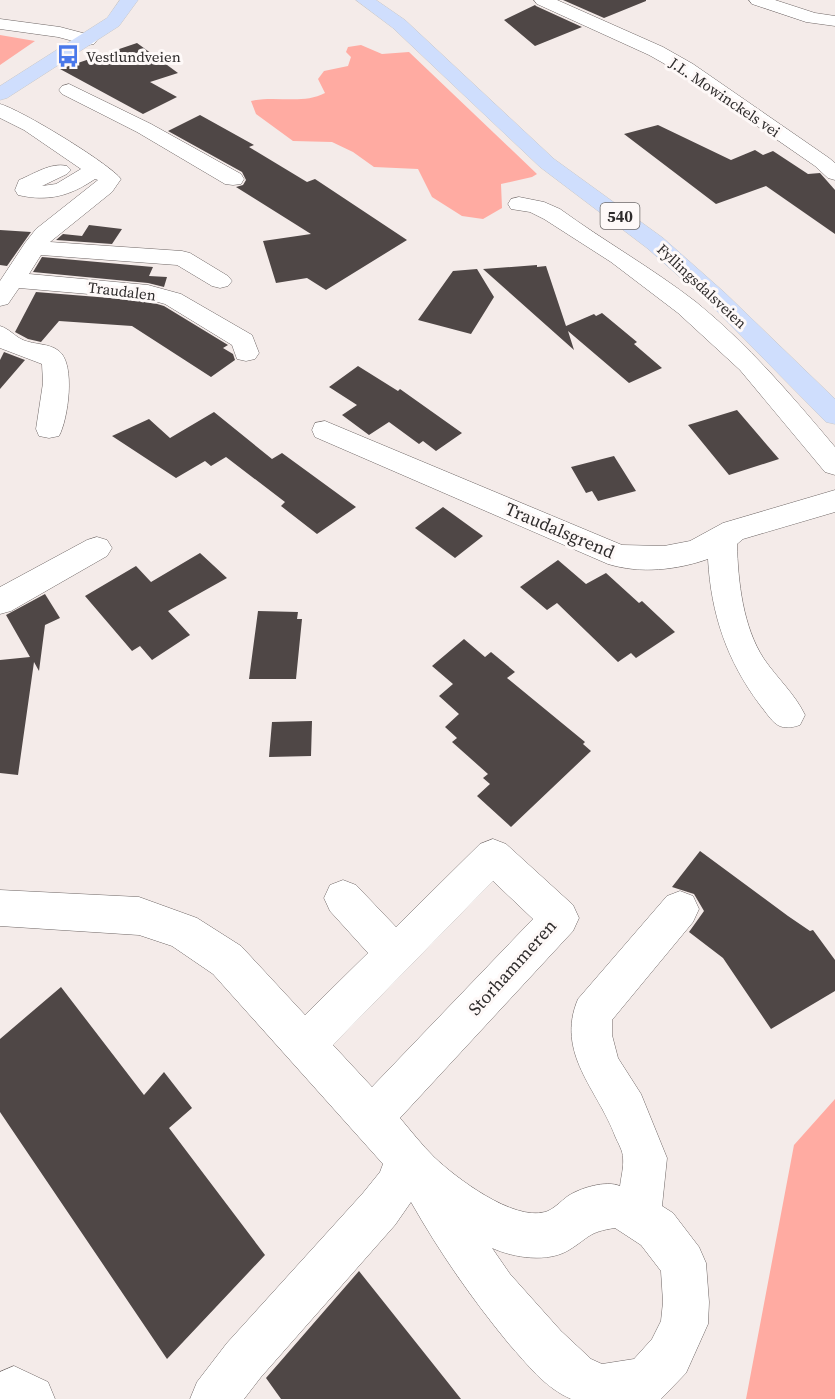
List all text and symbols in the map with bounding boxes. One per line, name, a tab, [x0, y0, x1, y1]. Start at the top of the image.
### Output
bus stop icon: Vestlundveien	[55, 43, 81, 69]
place label: Vestlundveien	[86, 46, 181, 67]
street label: J.L. Mowinckels vei	[665, 52, 784, 142]
road number: 540	[600, 203, 640, 229]
street label: Fyllingsdalsveien	[653, 239, 751, 333]
street label: Traudalen	[87, 276, 157, 306]
street label: Traudalsgrend	[501, 496, 619, 564]
street label: Storhammeren	[462, 914, 562, 1020]

